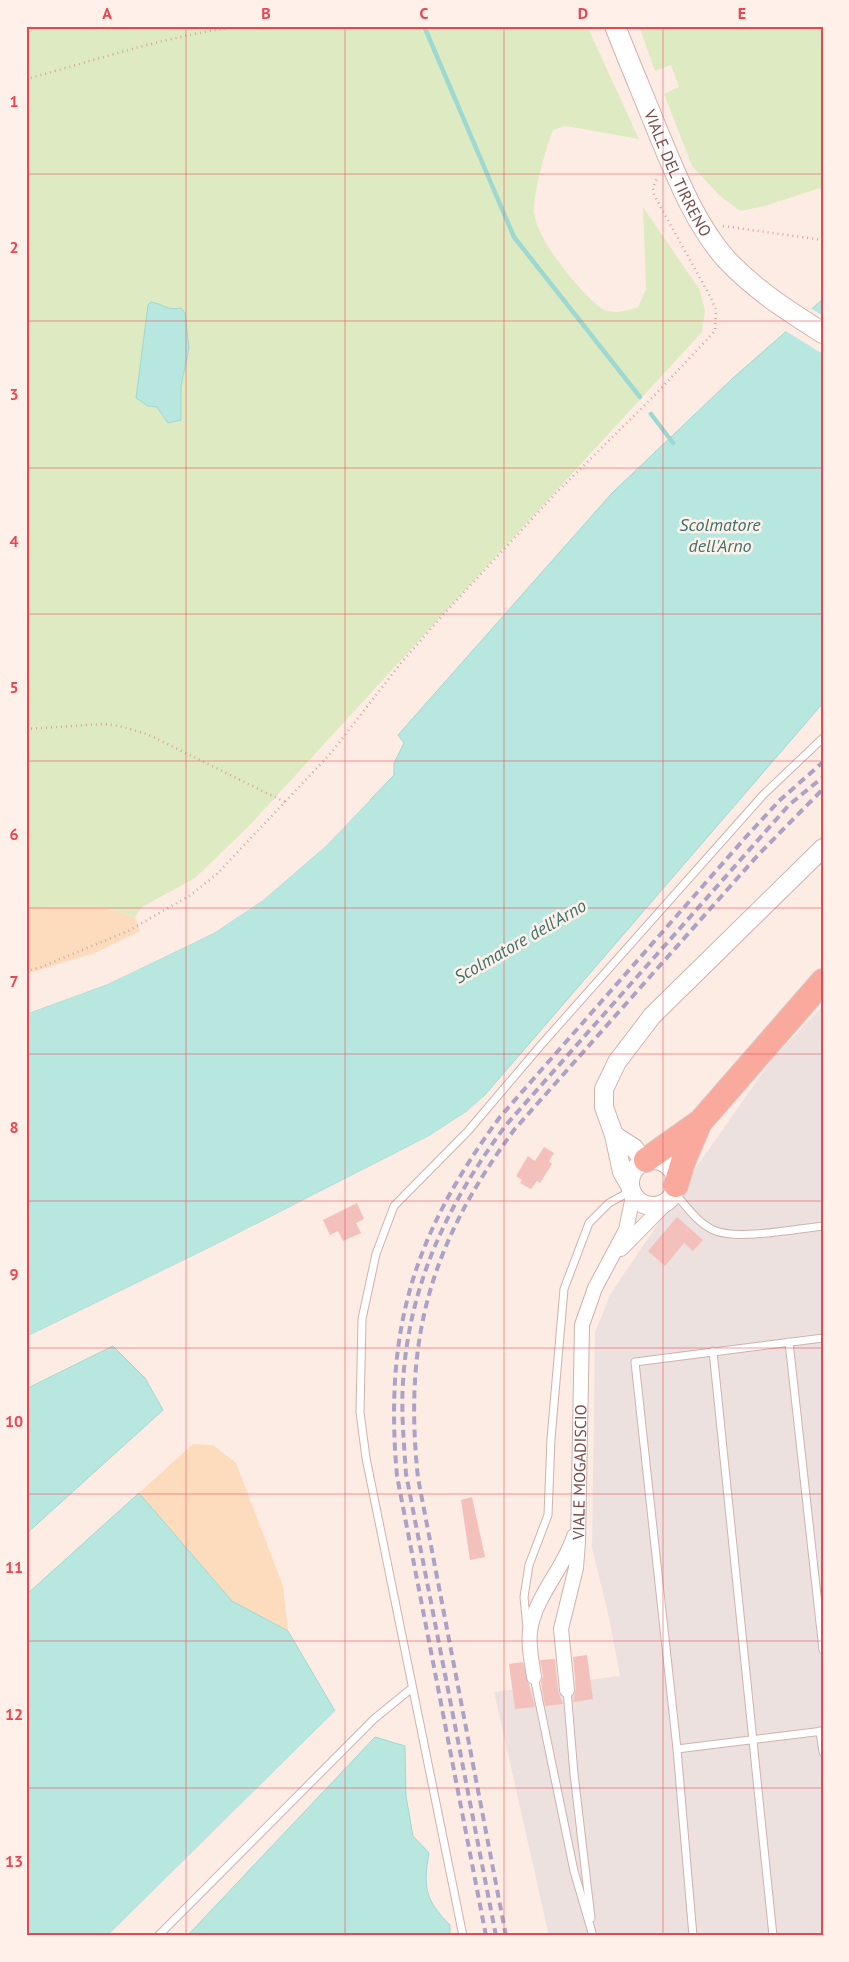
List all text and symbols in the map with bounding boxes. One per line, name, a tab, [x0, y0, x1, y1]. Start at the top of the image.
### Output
text: A	[102, 3, 112, 23]
text: B	[261, 3, 271, 23]
text: C	[420, 3, 429, 23]
text: D	[578, 3, 588, 23]
text: E	[738, 3, 746, 23]
text: 1	[9, 91, 19, 111]
street label: VIALE DEL TIRRENO	[640, 106, 716, 240]
text: 2	[9, 237, 19, 257]
text: 3	[9, 384, 19, 404]
water label: Scolmatore dell'Arno	[679, 513, 761, 557]
text: 4	[9, 531, 19, 551]
text: 5	[9, 677, 19, 697]
text: 6	[9, 824, 19, 844]
water label: Scolmatore dell'Arno	[450, 894, 590, 988]
text: 7	[9, 971, 19, 991]
text: 8	[9, 1117, 19, 1137]
text: 9	[9, 1264, 19, 1284]
street label: VIALE MOGADISCIO	[568, 1404, 591, 1541]
text: 10	[5, 1411, 23, 1431]
text: 11	[5, 1557, 23, 1577]
text: 12	[5, 1704, 23, 1724]
text: 13	[5, 1851, 23, 1871]

